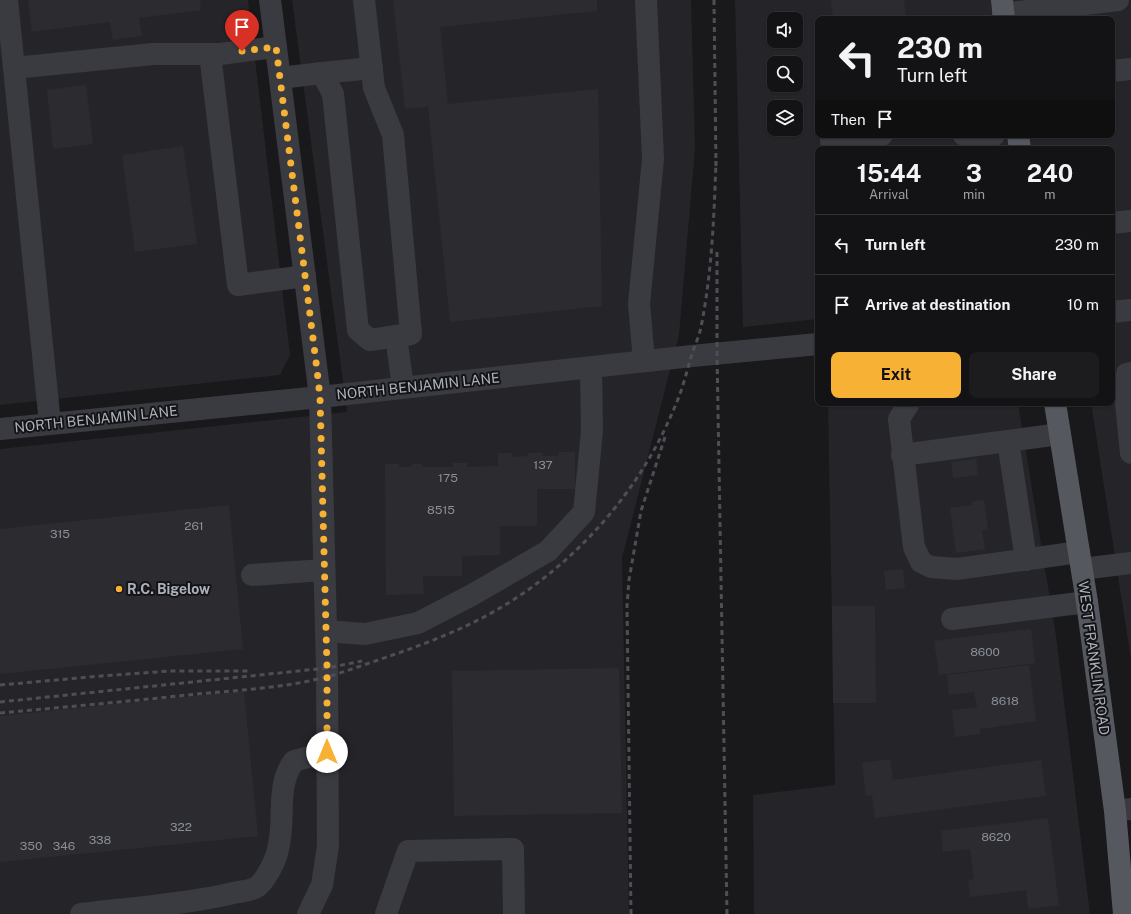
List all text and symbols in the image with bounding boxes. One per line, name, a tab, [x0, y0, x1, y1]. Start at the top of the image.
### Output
pin	[225, 10, 259, 51]
map controls	[767, 12, 803, 136]
button: sound	[767, 12, 803, 48]
icon: arrive	[231, 16, 253, 38]
text: 230 m	[897, 31, 983, 64]
icon: left	[831, 32, 883, 84]
button: search	[767, 56, 803, 92]
text: Turn left	[897, 65, 967, 86]
button: layers	[767, 100, 803, 136]
icon: arrive	[874, 108, 896, 130]
text: Then	[831, 111, 866, 128]
text: 15:44	[857, 159, 921, 187]
text: 3	[966, 159, 982, 187]
text: 240	[1027, 159, 1073, 187]
text: Arrival	[869, 187, 909, 202]
text: min	[963, 187, 985, 202]
text: m	[1044, 187, 1056, 202]
icon: left	[831, 234, 853, 256]
text: Turn left	[865, 236, 926, 253]
text: 230 m	[1055, 236, 1099, 253]
icon: arrive	[831, 294, 853, 316]
text: Arrive at destination	[865, 296, 1010, 313]
text: 10 m	[1067, 296, 1099, 313]
button: Exit	[831, 352, 961, 398]
button: Share	[969, 352, 1099, 398]
street label: NORTH BENJAMIN LANE	[336, 369, 500, 403]
street label: NORTH BENJAMIN LANE	[14, 402, 178, 436]
house number: 137	[533, 458, 553, 472]
house number: 175	[438, 471, 458, 485]
house number: 8515	[427, 503, 455, 517]
house number: 261	[184, 519, 204, 533]
house number: 315	[50, 527, 70, 541]
street label: WEST FRANKLIN ROAD	[1075, 580, 1113, 736]
place label: R.C. Bigelow	[127, 581, 210, 597]
marker: R.C. Bigelow	[114, 584, 124, 594]
house number: 8600	[970, 645, 1000, 659]
house number: 8618	[991, 694, 1019, 708]
position arrow	[306, 731, 348, 773]
house number: 322	[170, 820, 192, 834]
house number: 8620	[981, 830, 1011, 844]
house number: 338	[89, 833, 112, 847]
house number: 350	[20, 839, 42, 853]
house number: 346	[53, 839, 75, 853]

